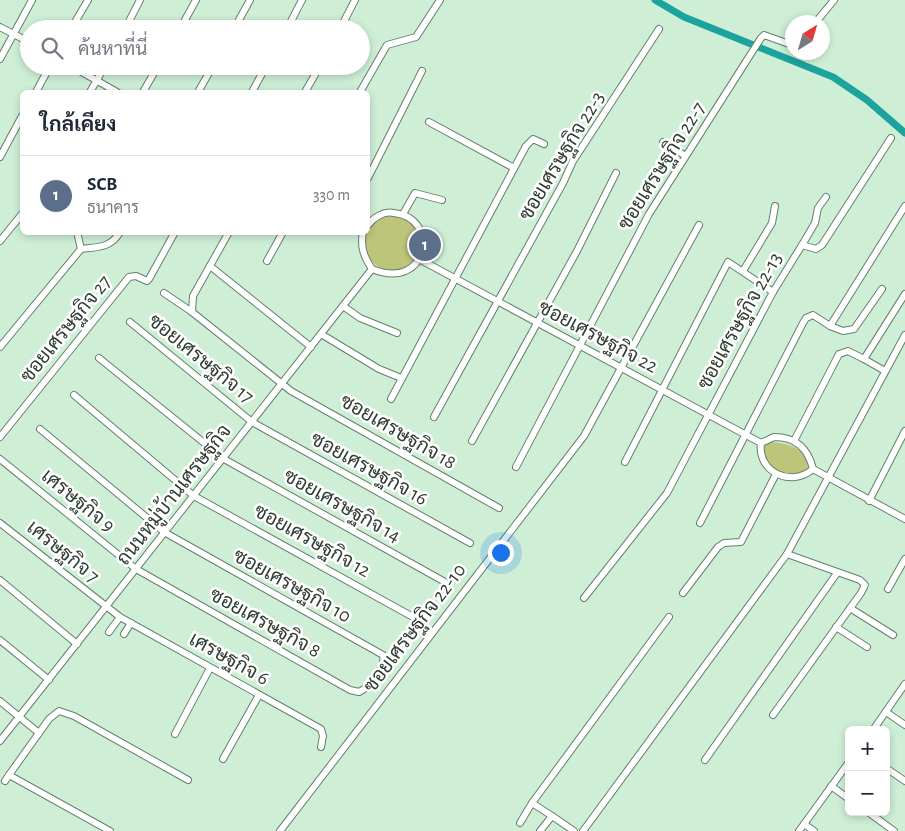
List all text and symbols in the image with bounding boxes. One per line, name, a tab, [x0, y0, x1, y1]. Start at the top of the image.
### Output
north arrow	[785, 15, 830, 60]
search box	[20, 20, 370, 75]
icon: search	[38, 34, 66, 62]
text: ค้นหาที่นี่	[78, 40, 147, 59]
street label: ซอยเศรษฐกิจ 22-3	[513, 87, 610, 225]
street label: ซอยเศรษฐกิจ 22-7	[612, 97, 711, 234]
text: ใกล้เคียง	[40, 114, 116, 135]
text: SCB	[87, 175, 117, 194]
text: 1	[53, 187, 59, 203]
text: 330 m	[313, 187, 350, 203]
text: ธนาคาร	[87, 200, 139, 216]
pin: 1	[409, 226, 441, 264]
street label: ซอยเศรษฐกิจ 22-13	[692, 248, 788, 394]
street label: ซอยเศรษฐกิจ 27	[15, 270, 117, 388]
street label: ซอยเศรษฐกิจ 22	[534, 295, 662, 379]
street label: ซอยเศรษฐกิจ 17	[143, 308, 259, 409]
street label: ซอยเศรษฐกิจ 18	[336, 388, 461, 475]
street label: ถนนหมู่บ้านเศรษฐกิจ	[111, 419, 238, 572]
street label: ซอยเศรษฐกิจ 16	[306, 426, 432, 511]
street label: เศรษฐกิจ 9	[36, 463, 120, 538]
street label: ซอยเศรษฐกิจ 14	[279, 463, 405, 548]
street label: ซอยเศรษฐกิจ 12	[249, 498, 375, 583]
street label: เศรษฐกิจ 7	[22, 515, 105, 589]
your location	[488, 540, 514, 566]
street label: ซอยเศรษฐกิจ 10	[229, 543, 356, 628]
street label: ซอยเศรษฐกิจ 22-10	[358, 558, 471, 697]
street label: ซอยเศรษฐกิจ 8	[205, 582, 325, 663]
street label: เศรษฐกิจ 6	[185, 626, 274, 691]
map controls	[845, 726, 890, 816]
button: +	[845, 726, 890, 771]
button: −	[845, 771, 890, 816]

